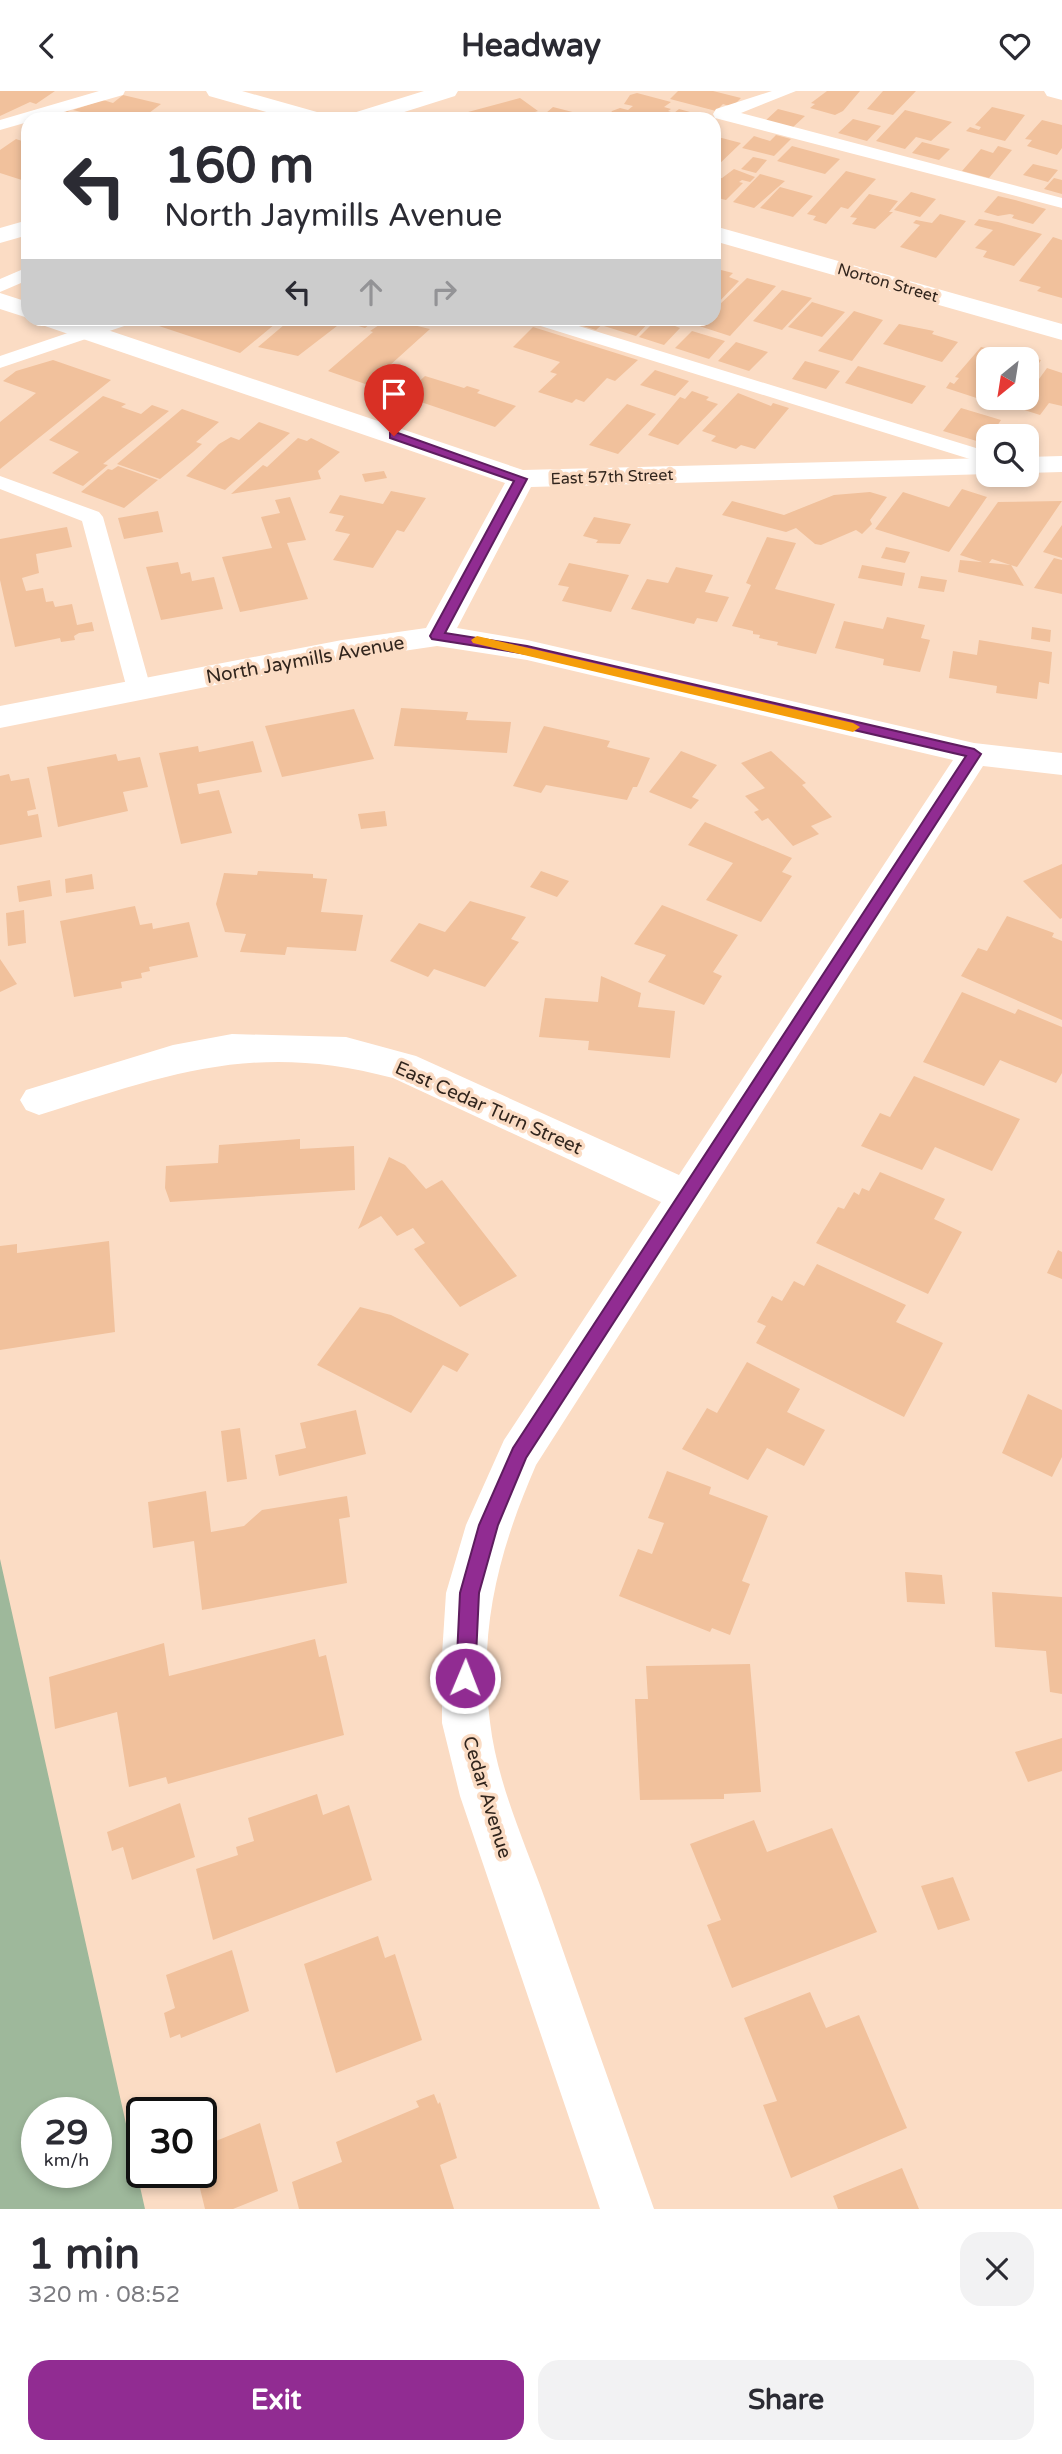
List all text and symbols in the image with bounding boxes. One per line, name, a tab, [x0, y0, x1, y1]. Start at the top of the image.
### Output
icon: back	[28, 27, 66, 65]
text: Headway	[461, 27, 601, 65]
icon: heart	[996, 27, 1034, 65]
text: 160 m	[164, 137, 314, 196]
icon: left	[49, 140, 140, 231]
text: North Jaymills Avenue	[164, 197, 502, 235]
street label: Norton Street	[835, 259, 940, 307]
icon: left	[279, 273, 317, 311]
icon: ahead	[352, 273, 390, 311]
icon: right	[425, 273, 463, 311]
north arrow	[976, 347, 1040, 409]
map controls	[976, 347, 1039, 487]
pin	[364, 364, 424, 436]
icon: arrive	[375, 375, 413, 413]
button: search	[976, 424, 1039, 487]
street label: East 57th Street	[550, 465, 674, 489]
street label: North Jaymills Avenue	[204, 632, 406, 688]
street label: East Cedar Turn Street	[392, 1057, 586, 1159]
position arrow	[428, 1641, 502, 1715]
street label: Cedar Avenue	[458, 1734, 516, 1861]
speed limit sign: 30	[126, 2097, 217, 2188]
text: 29	[45, 2112, 88, 2154]
text: km/h	[44, 2149, 89, 2171]
text: 1 min	[28, 2229, 140, 2280]
button: close	[960, 2232, 1034, 2306]
text: 320 m · 08:52	[28, 2281, 180, 2309]
button: Exit	[28, 2360, 524, 2440]
button: Share	[538, 2360, 1034, 2440]

